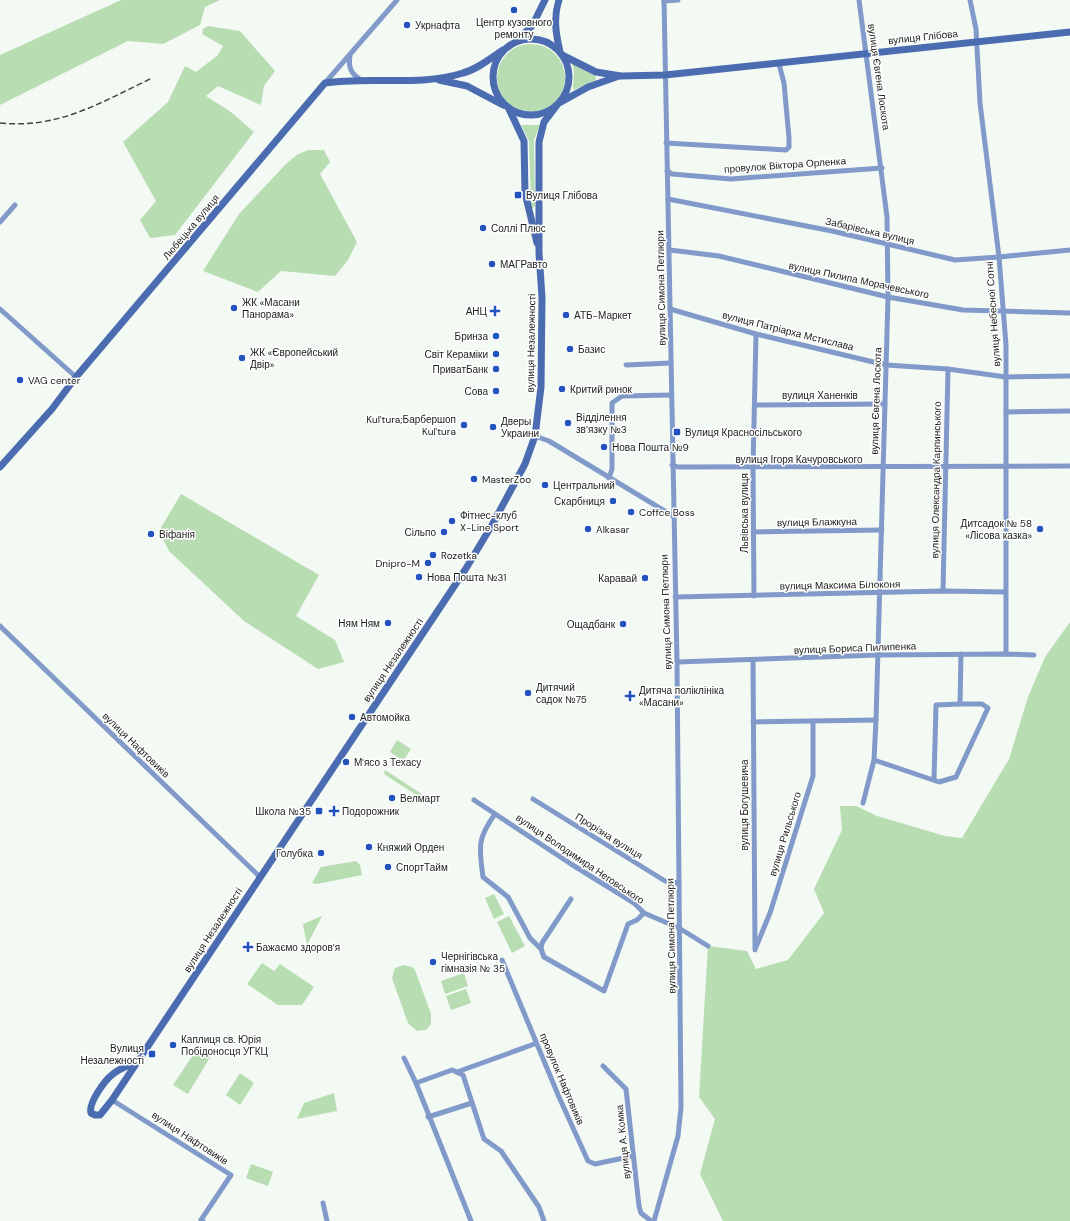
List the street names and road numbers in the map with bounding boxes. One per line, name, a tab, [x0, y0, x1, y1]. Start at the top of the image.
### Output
street label: вулиця Євгена Лоскота	[865, 23, 893, 131]
street label: вулиця Глібова	[887, 27, 959, 47]
street label: провулок Віктора Орленка	[724, 154, 847, 176]
street label: Любецька вулиця	[160, 192, 222, 262]
street label: Забарівська вулиця	[824, 214, 916, 248]
street label: вулиця Симона Петлюри	[653, 230, 669, 346]
street label: вулиця Пилипа Морачевського	[788, 259, 931, 301]
street label: вулиця Небесної Сотні	[983, 261, 1003, 367]
street label: вулиця Незалежності	[524, 294, 538, 392]
street label: вулиця Патріарха Мстислава	[721, 308, 855, 354]
street label: вулиця Євгена Лоскота	[868, 347, 884, 455]
street label: вулиця Ханенків	[782, 389, 858, 402]
street label: вулиця Олександра Карпинського	[928, 401, 944, 559]
street label: вулиця Ігоря Качуровського	[735, 453, 863, 466]
street label: Львівська вулиця	[738, 473, 751, 553]
street label: вулиця Блажкуна	[777, 515, 858, 529]
street label: вулиця Симона Петлюри	[657, 554, 675, 670]
street label: вулиця Максима Білоконя	[780, 577, 900, 593]
street label: вулиця Незалежності	[360, 615, 426, 705]
street label: вулиця Бориса Пилипенка	[794, 639, 917, 657]
street label: вулиця Нафтовиків	[100, 710, 172, 780]
street label: вулиця Богушевича	[738, 759, 751, 851]
street label: вулиця Рильського	[766, 790, 804, 878]
street label: Прорізна вулиця	[573, 810, 645, 862]
street label: вулиця Володимира Неговського	[513, 811, 647, 907]
street label: вулиця Симона Петлюри	[663, 878, 679, 994]
street label: вулиця Незалежності	[181, 885, 245, 975]
street label: провулок Нафтовиків	[537, 1031, 587, 1127]
street label: вулиця А. Комка	[613, 1104, 633, 1180]
street label: вулиця Нафтовиків	[149, 1108, 231, 1168]

